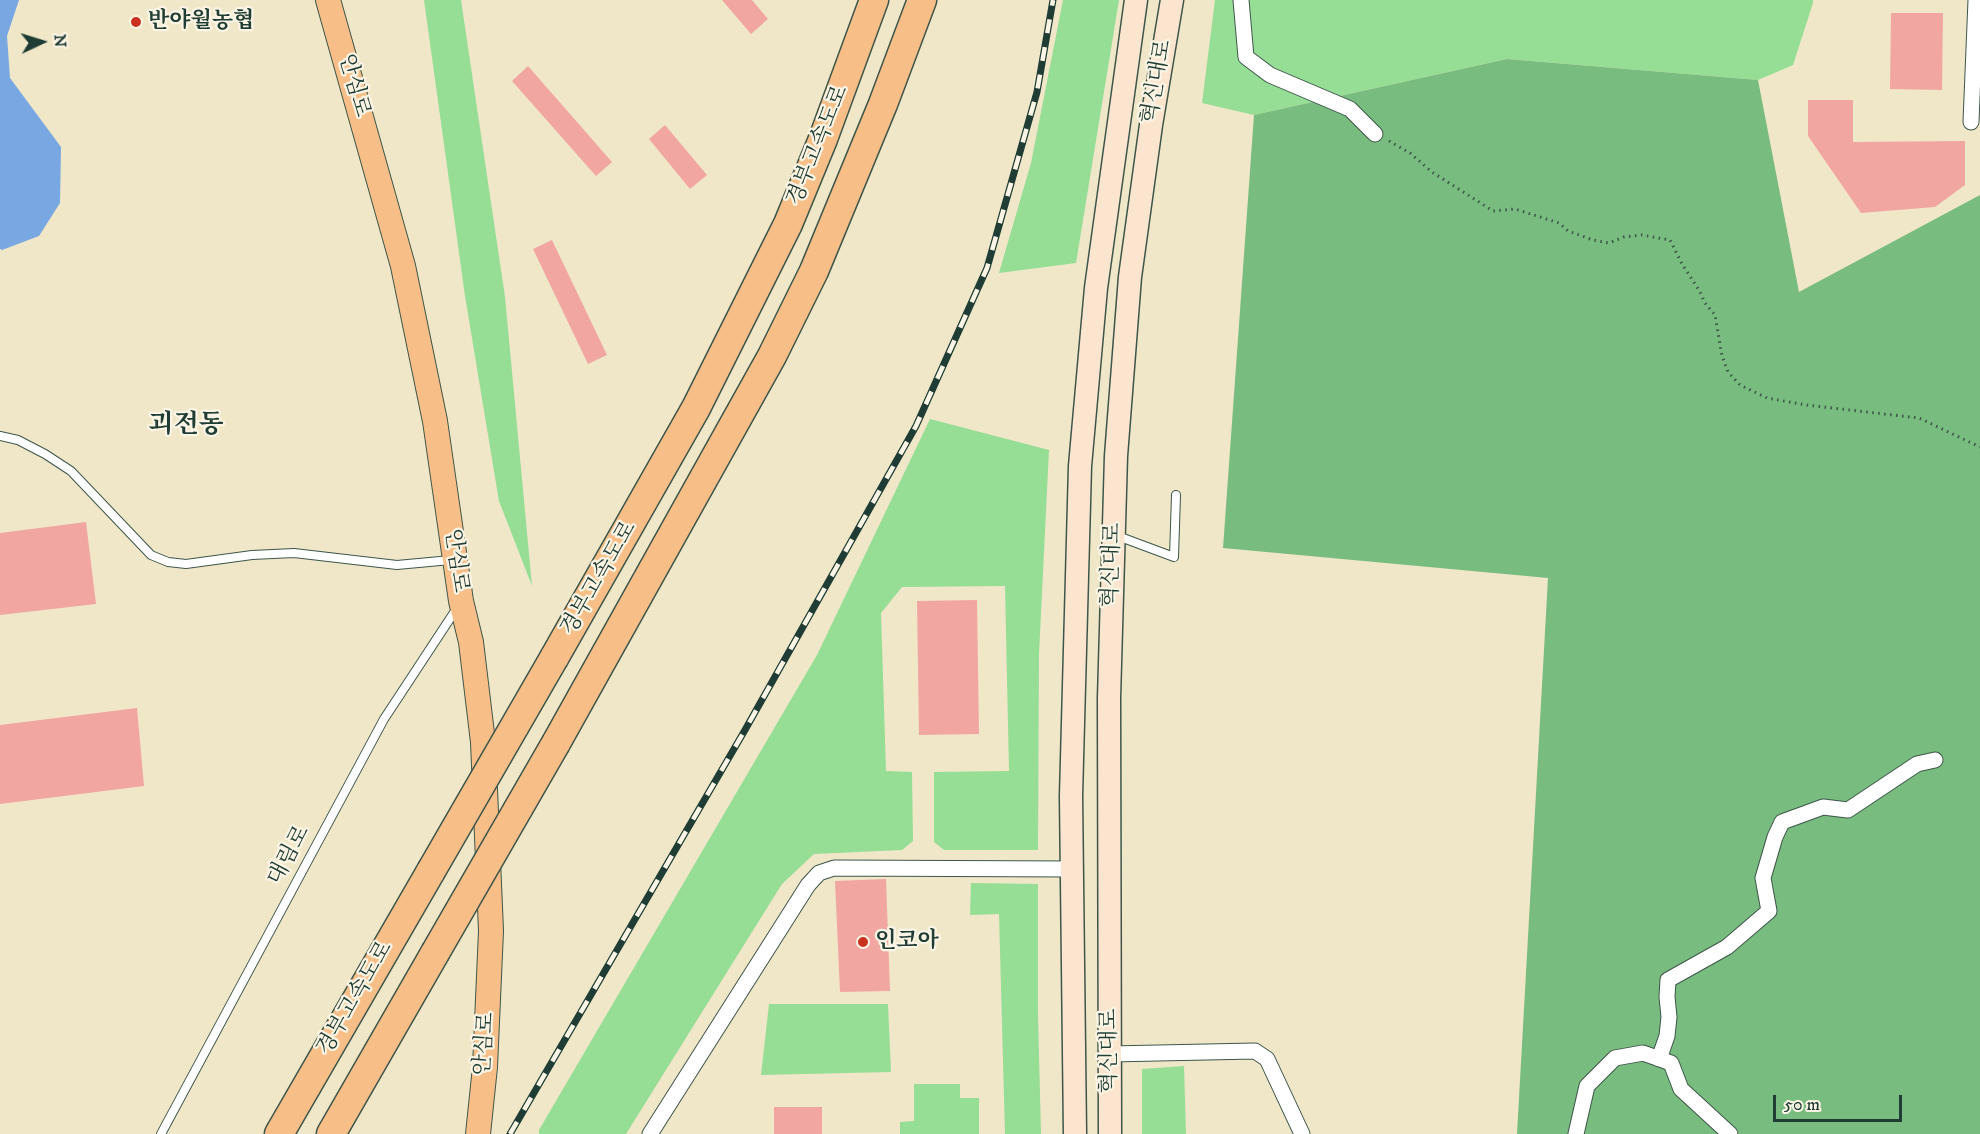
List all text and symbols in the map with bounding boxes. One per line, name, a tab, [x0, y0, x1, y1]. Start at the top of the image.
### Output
place label: 반야월농협	[148, 9, 254, 35]
north arrow	[12, 12, 72, 72]
marker: 반야월농협	[129, 15, 143, 29]
text: N	[50, 33, 70, 48]
street label: 혁신대로	[1138, 38, 1178, 126]
street label: 안심로	[332, 52, 374, 120]
street label: 경부고속도로	[783, 82, 855, 210]
district label: 괴전동	[148, 411, 224, 443]
street label: 경부고속도로	[557, 517, 643, 641]
street label: 혁신대로	[1098, 522, 1128, 608]
street label: 안심로	[437, 528, 473, 594]
street label: 대림로	[263, 822, 317, 890]
place label: 인코아	[875, 929, 939, 955]
marker: 인코아	[856, 935, 870, 949]
street label: 경부고속도로	[313, 937, 399, 1061]
street label: 혁신대로	[1097, 1008, 1123, 1094]
street label: 안심로	[471, 1011, 501, 1077]
scale bar	[1776, 1083, 1905, 1121]
text: 50 m	[1784, 1094, 1820, 1116]

